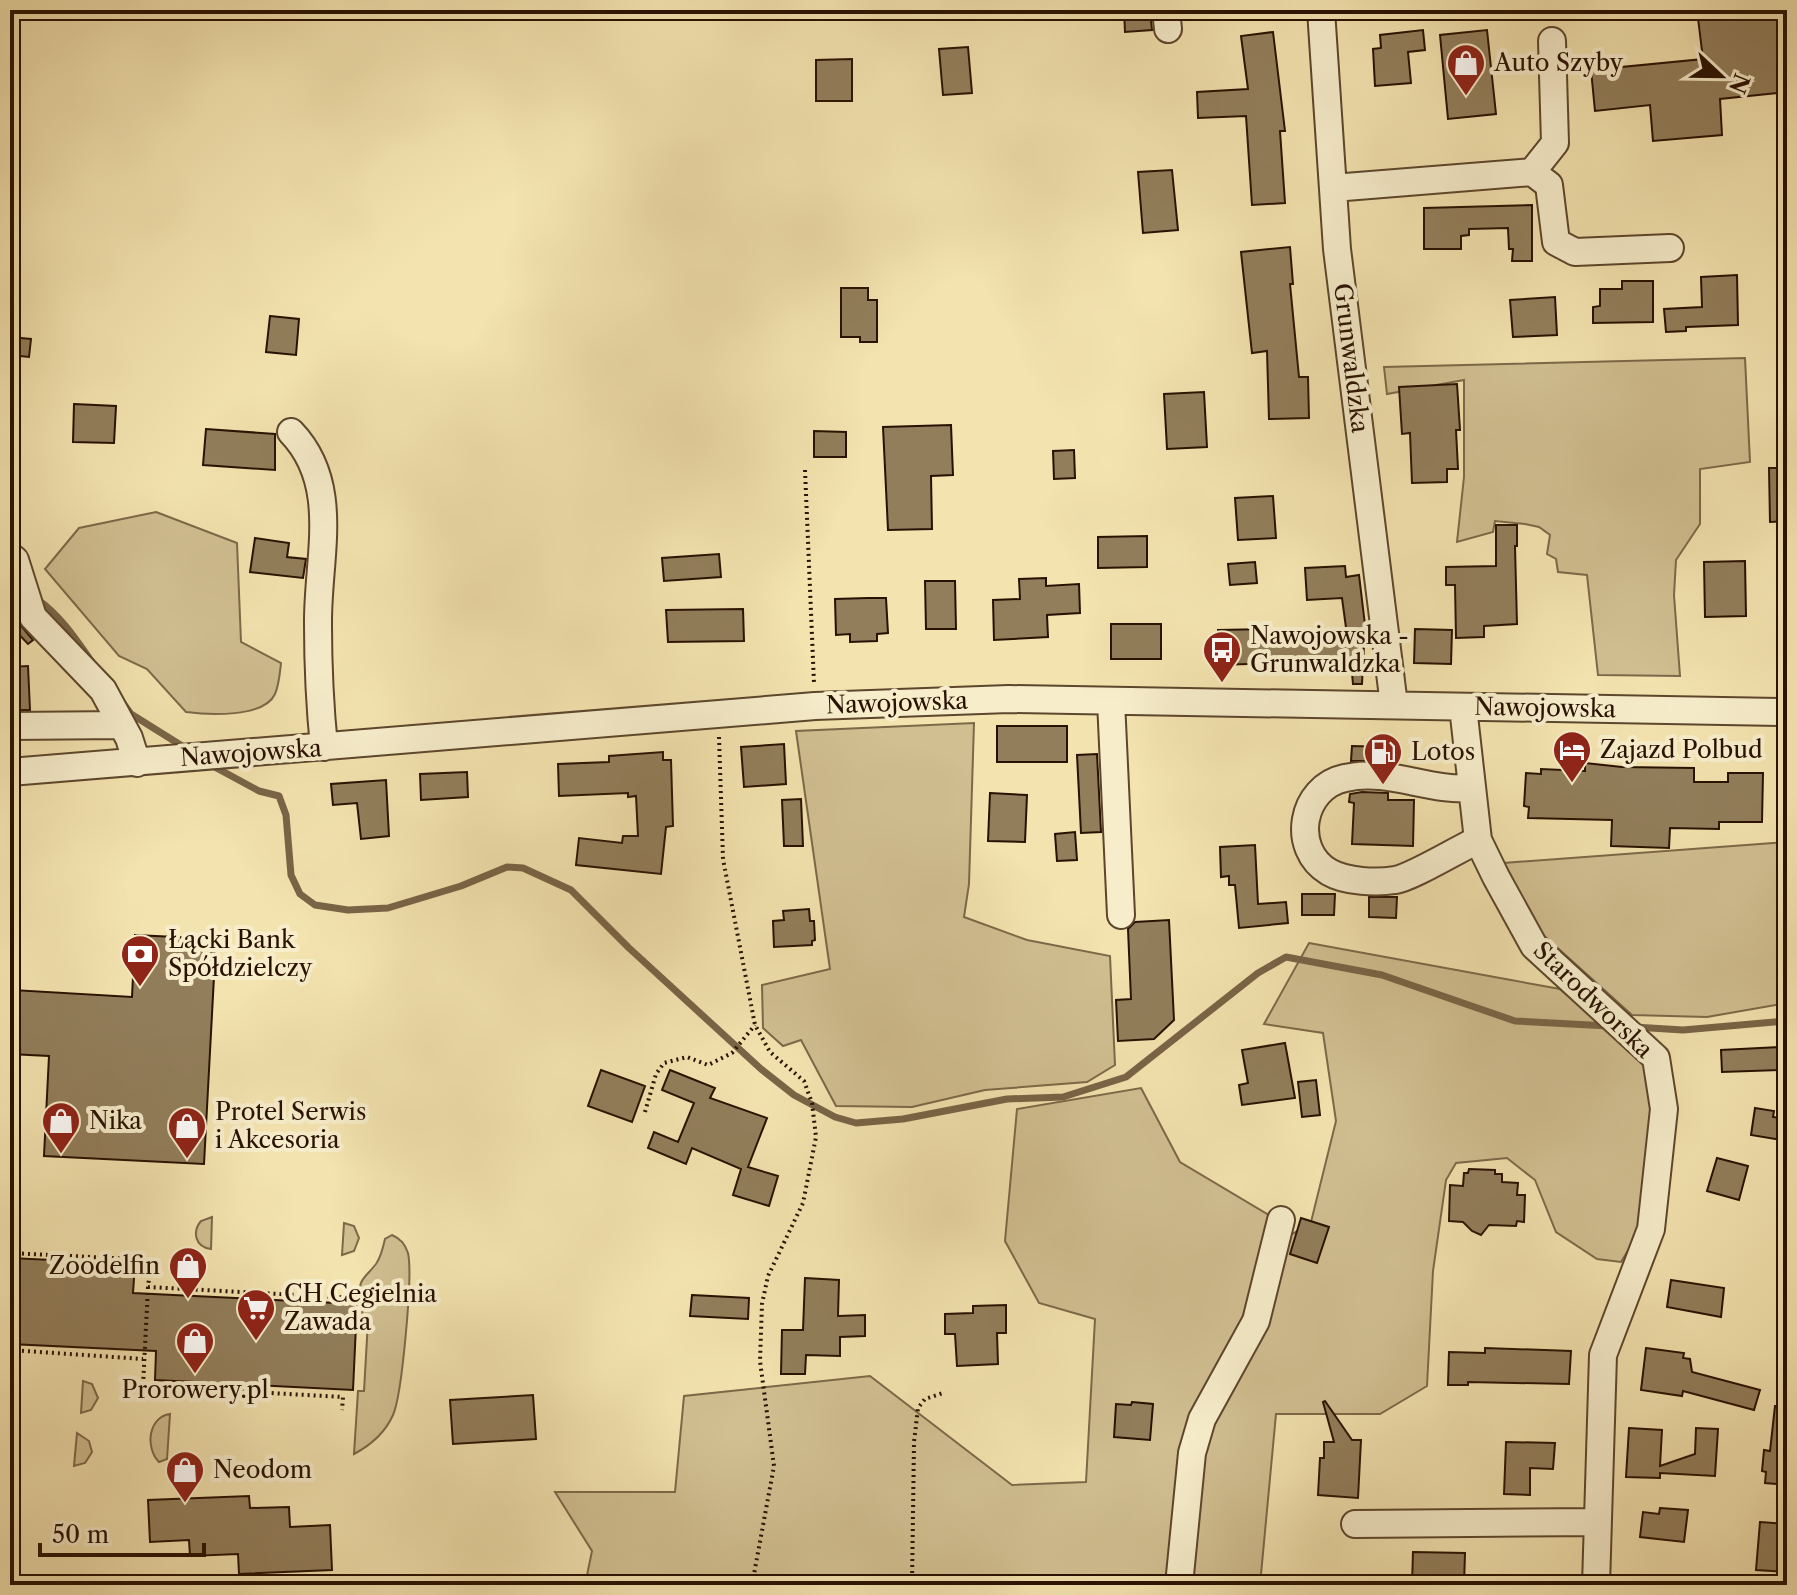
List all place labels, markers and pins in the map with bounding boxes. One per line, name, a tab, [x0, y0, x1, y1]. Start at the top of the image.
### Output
shop icon: Auto Szyby	[1445, 42, 1487, 97]
place label: Auto Szyby	[1493, 48, 1624, 77]
place label: Nawojowska - Grunwaldzka	[1250, 621, 1409, 678]
bus stop icon: Nawojowska - Grunwaldzka	[1201, 629, 1243, 684]
hotel icon: Zajazd Polbud	[1551, 729, 1593, 784]
fuel station icon: Lotos	[1362, 731, 1404, 786]
place label: Zajazd Polbud	[1600, 735, 1763, 764]
place label: Lotos	[1411, 737, 1475, 766]
place label: Łącki Bank Spółdzielczy	[168, 925, 313, 982]
bank icon: Łącki Bank Spółdzielczy	[119, 933, 161, 988]
place label: Protel Serwis i Akcesoria	[215, 1097, 366, 1154]
shop icon: Nika	[40, 1100, 82, 1155]
shop icon: Protel Serwis i Akcesoria	[166, 1105, 208, 1160]
place label: Nika	[89, 1106, 142, 1135]
shop icon: Zoodelfin	[167, 1245, 209, 1300]
place label: Zoodelfin	[49, 1251, 160, 1280]
place label: CH Cegielnia Zawada	[284, 1279, 437, 1336]
supermarket icon: CH Cegielnia Zawada	[235, 1287, 277, 1342]
shop icon: Prorowery.pl	[174, 1320, 216, 1375]
place label: Prorowery.pl	[121, 1375, 269, 1404]
shop icon: Neodom	[164, 1449, 206, 1504]
place label: Neodom	[213, 1455, 312, 1484]

